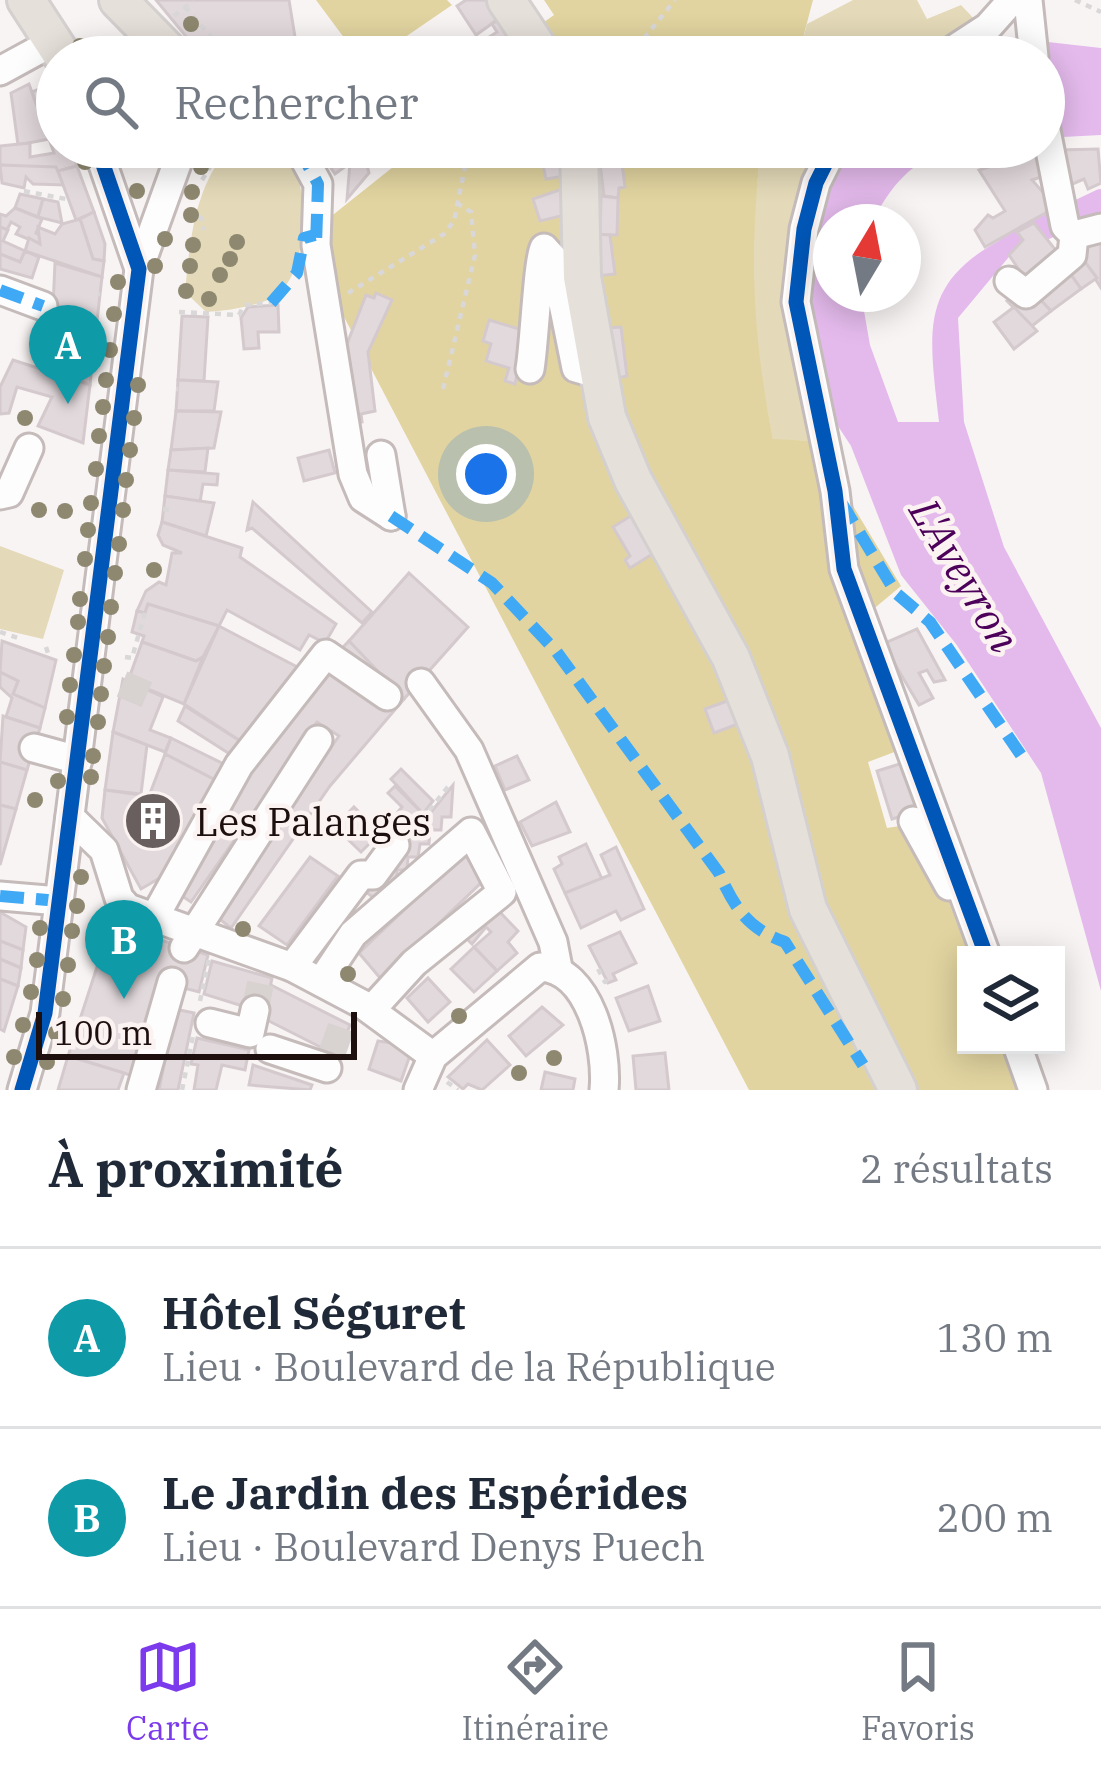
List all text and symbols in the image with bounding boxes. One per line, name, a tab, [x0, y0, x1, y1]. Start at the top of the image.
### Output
search box	[36, 36, 1065, 168]
icon: search	[78, 69, 144, 135]
text: Rechercher	[174, 73, 418, 131]
north arrow	[813, 204, 921, 312]
pin: A	[29, 305, 107, 404]
your location	[456, 444, 516, 504]
water label: L'Aveyron	[897, 487, 1032, 662]
building icon: Les Palanges	[122, 790, 184, 852]
place label: Les Palanges	[195, 796, 431, 847]
pin: B	[85, 900, 163, 999]
map controls	[957, 946, 1065, 1054]
button: layers	[957, 946, 1065, 1054]
scale bar	[36, 1006, 357, 1059]
text: 100 m	[54, 1011, 153, 1054]
text: À proximité	[48, 1135, 343, 1201]
text: 2 résultats	[860, 1143, 1053, 1194]
text: Hôtel Séguret	[162, 1283, 466, 1341]
text: A	[73, 1312, 101, 1363]
text: 130 m	[937, 1312, 1053, 1363]
text: Lieu · Boulevard de la République	[162, 1341, 776, 1392]
text: Le Jardin des Espérides	[162, 1463, 688, 1521]
text: B	[73, 1492, 101, 1543]
text: 200 m	[937, 1492, 1053, 1543]
text: Lieu · Boulevard Denys Puech	[162, 1521, 705, 1572]
tab: Carte	[126, 1634, 209, 1749]
tab: Itinéraire	[461, 1634, 609, 1749]
tab: Favoris	[861, 1634, 975, 1749]

